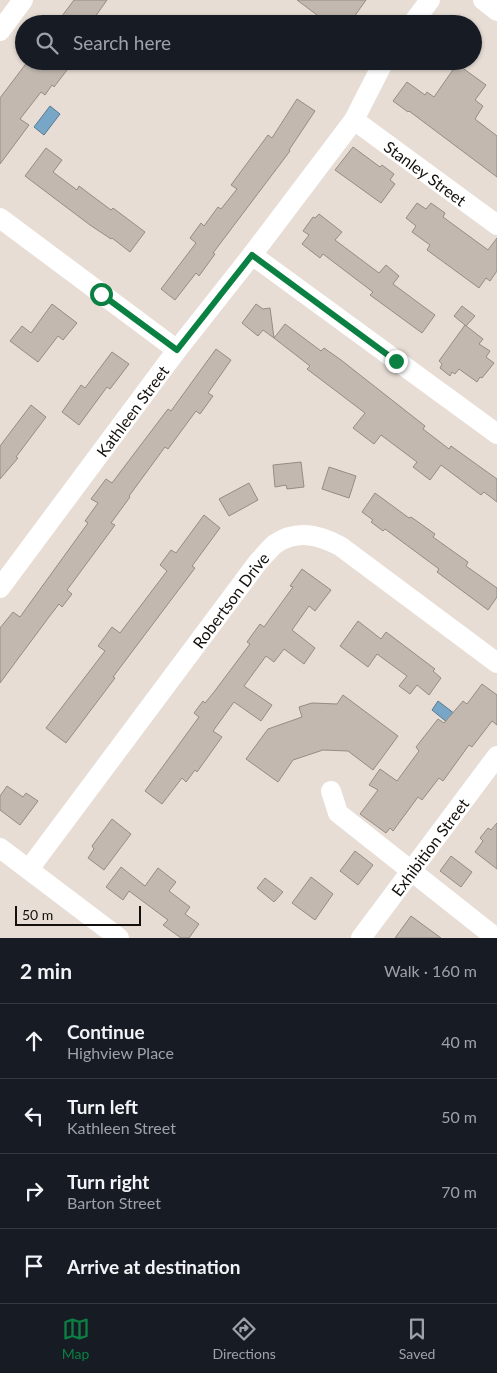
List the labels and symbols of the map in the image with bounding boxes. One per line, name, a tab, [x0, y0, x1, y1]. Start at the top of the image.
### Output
street label: Stanley Street	[381, 136, 471, 209]
route start	[90, 283, 113, 306]
route end	[385, 350, 408, 373]
street label: Kathleen Street	[92, 361, 172, 460]
street label: Robertson Drive	[188, 548, 272, 651]
street label: Exhibition Street	[387, 794, 472, 899]
scale bar	[15, 903, 141, 926]

